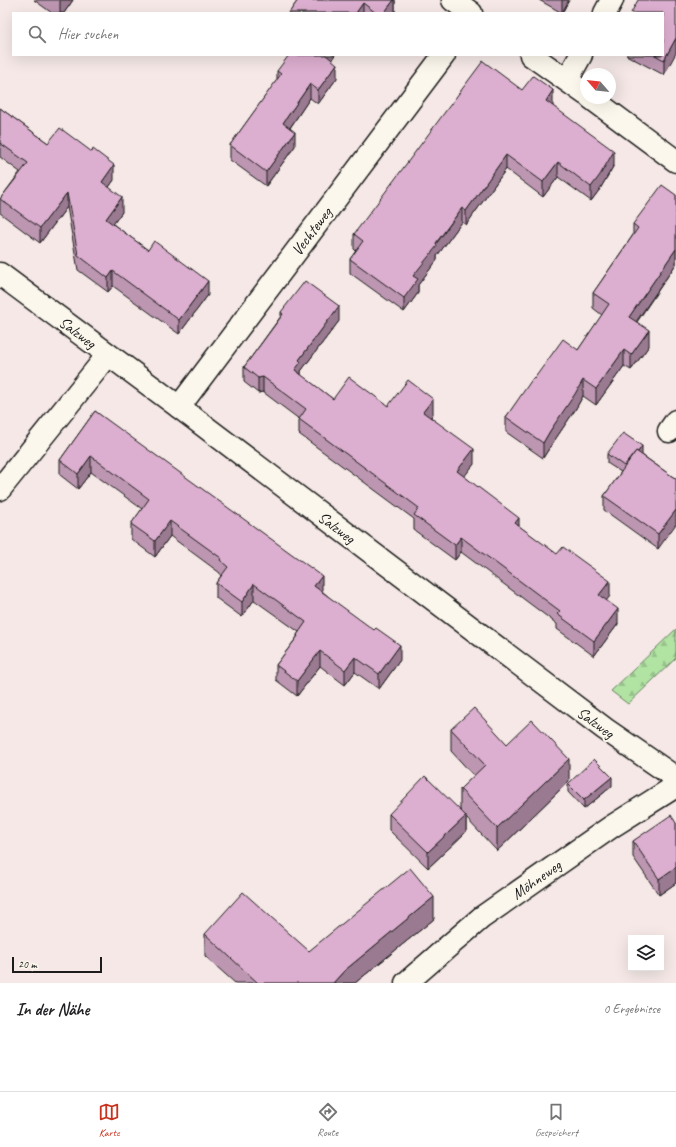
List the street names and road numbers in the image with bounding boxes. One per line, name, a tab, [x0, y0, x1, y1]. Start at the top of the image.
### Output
street label: Vechteweg	[287, 203, 337, 260]
street label: Salzweg	[55, 312, 101, 354]
street label: Salzweg	[314, 507, 360, 549]
street label: Salzweg	[573, 703, 619, 744]
street label: Möhneweg	[508, 855, 566, 904]

